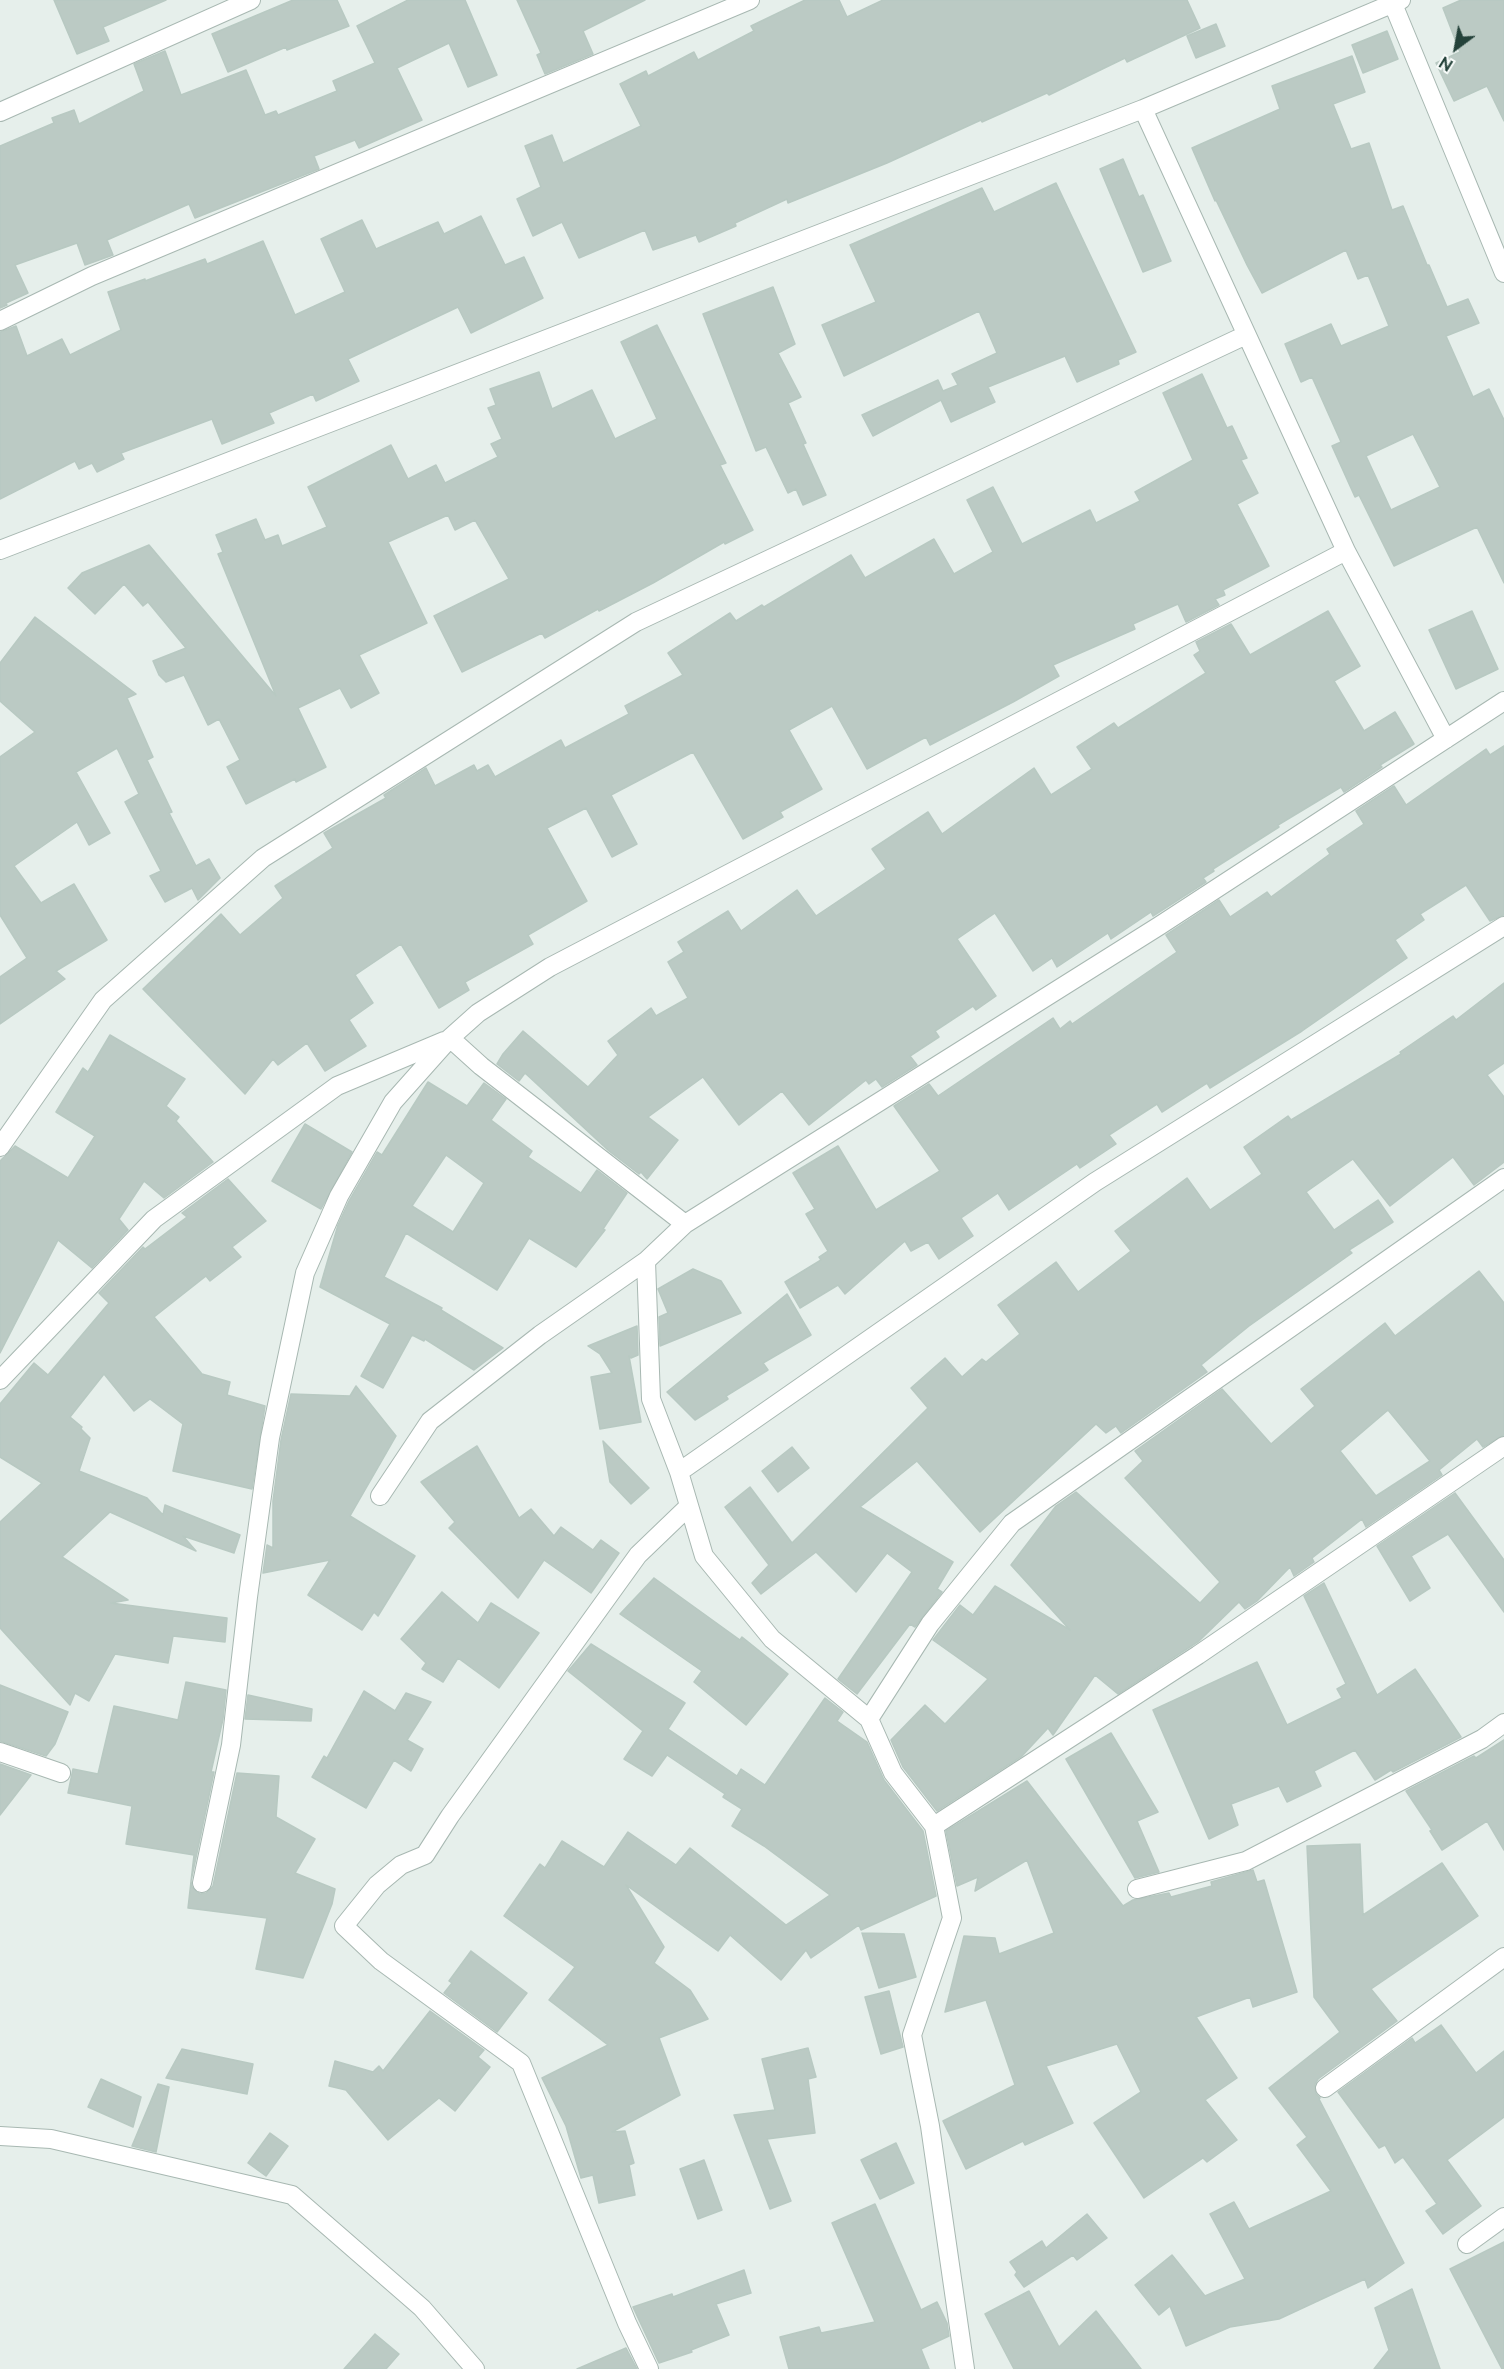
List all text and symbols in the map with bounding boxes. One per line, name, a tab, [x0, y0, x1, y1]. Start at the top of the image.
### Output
north arrow	[1426, 18, 1486, 78]
text: N	[1436, 52, 1456, 75]

